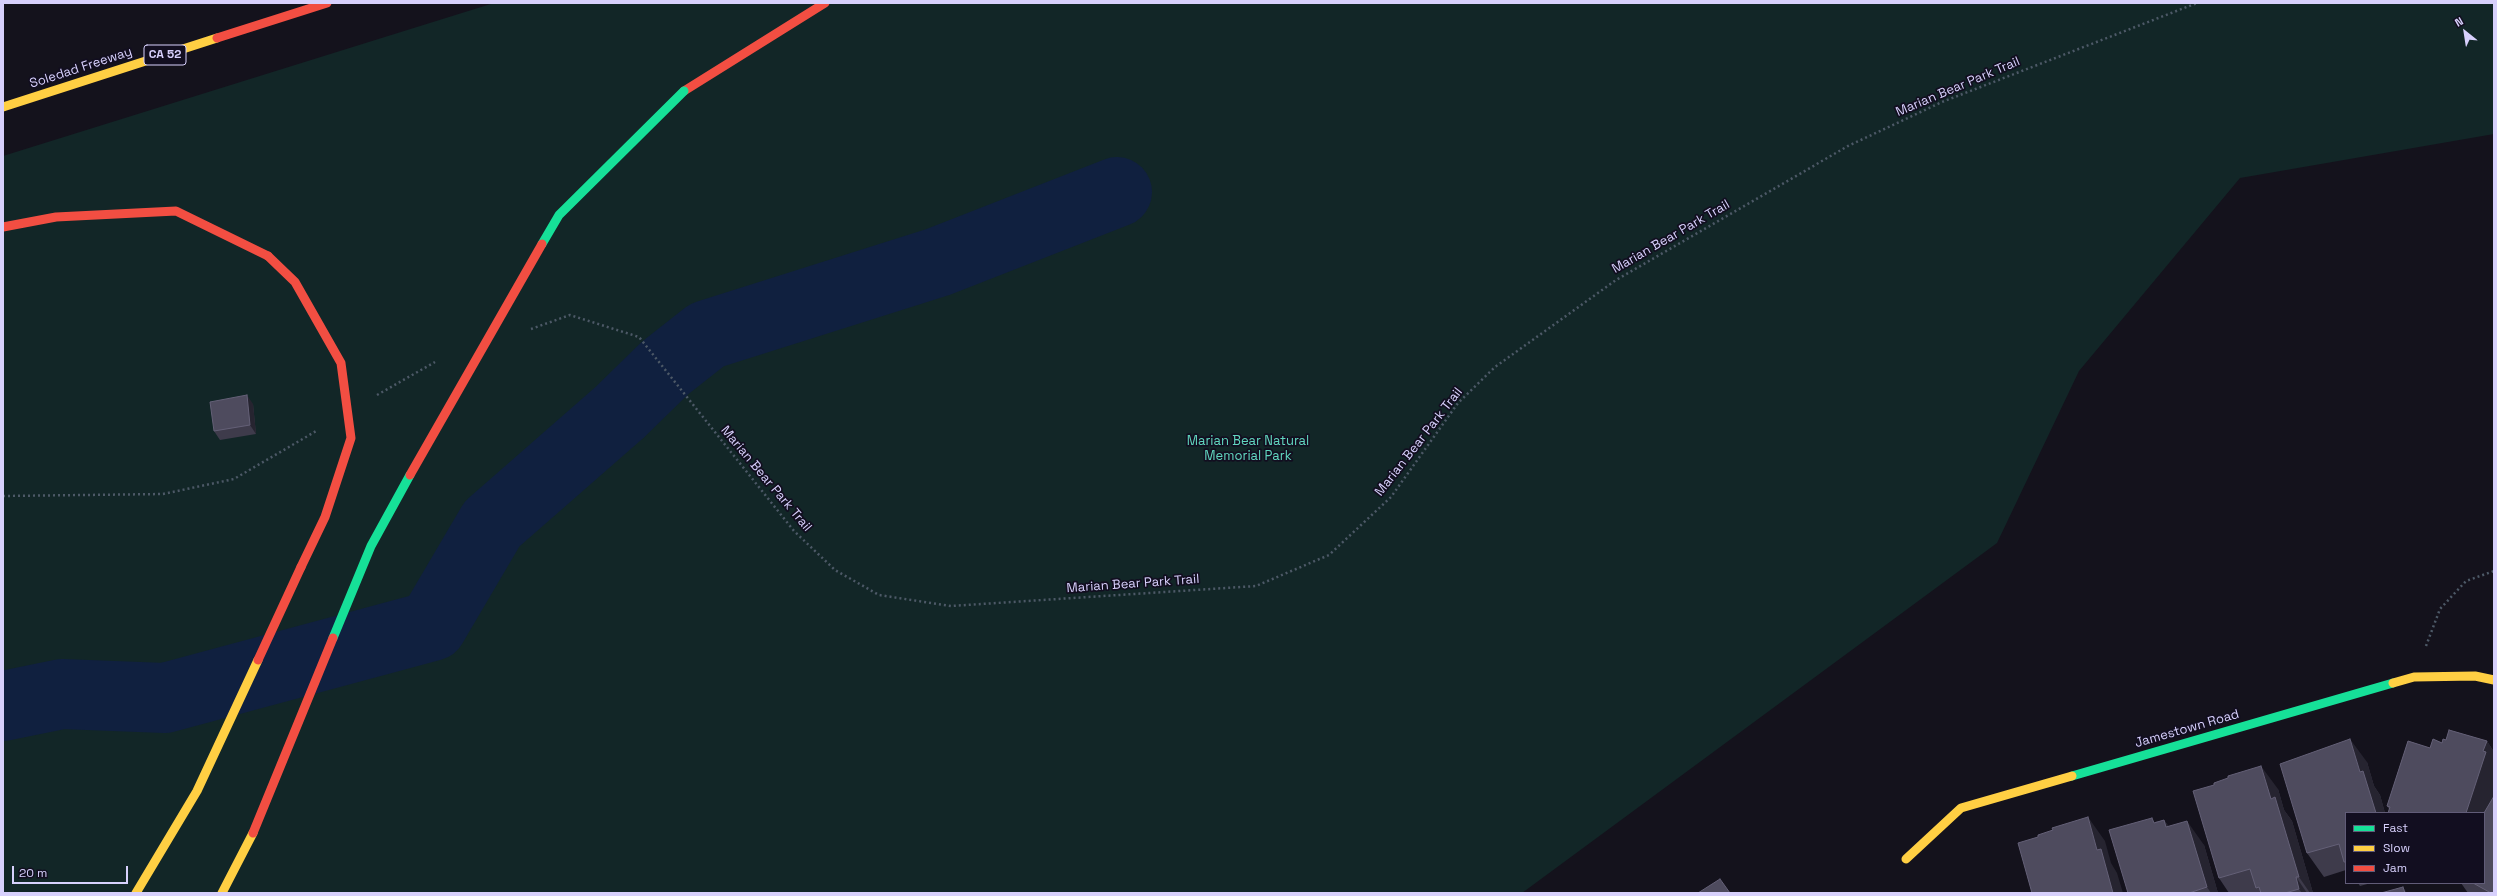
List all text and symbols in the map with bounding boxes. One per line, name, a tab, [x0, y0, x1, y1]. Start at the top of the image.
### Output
north arrow	[2445, 12, 2485, 52]
text: N	[2452, 14, 2466, 30]
street label: Soledad Freeway	[28, 44, 134, 92]
road number: CA 52	[144, 45, 186, 65]
street label: Marian Bear Park Trail	[1894, 54, 2022, 120]
street label: Marian Bear Park Trail	[1609, 197, 1733, 277]
street label: Marian Bear Park Trail	[1372, 385, 1466, 499]
street label: Marian Bear Park Trail	[717, 423, 815, 535]
park label: Marian Bear Natural Memorial Park	[1187, 433, 1309, 464]
street label: Marian Bear Park Trail	[1066, 572, 1200, 596]
street label: Jamestown Road	[2133, 707, 2241, 751]
legend	[2345, 812, 2485, 884]
text: Fast	[2383, 820, 2408, 836]
text: Slow	[2383, 840, 2410, 856]
scale bar	[14, 858, 130, 884]
text: Jam	[2383, 860, 2407, 876]
text: 20 m	[19, 865, 47, 881]

